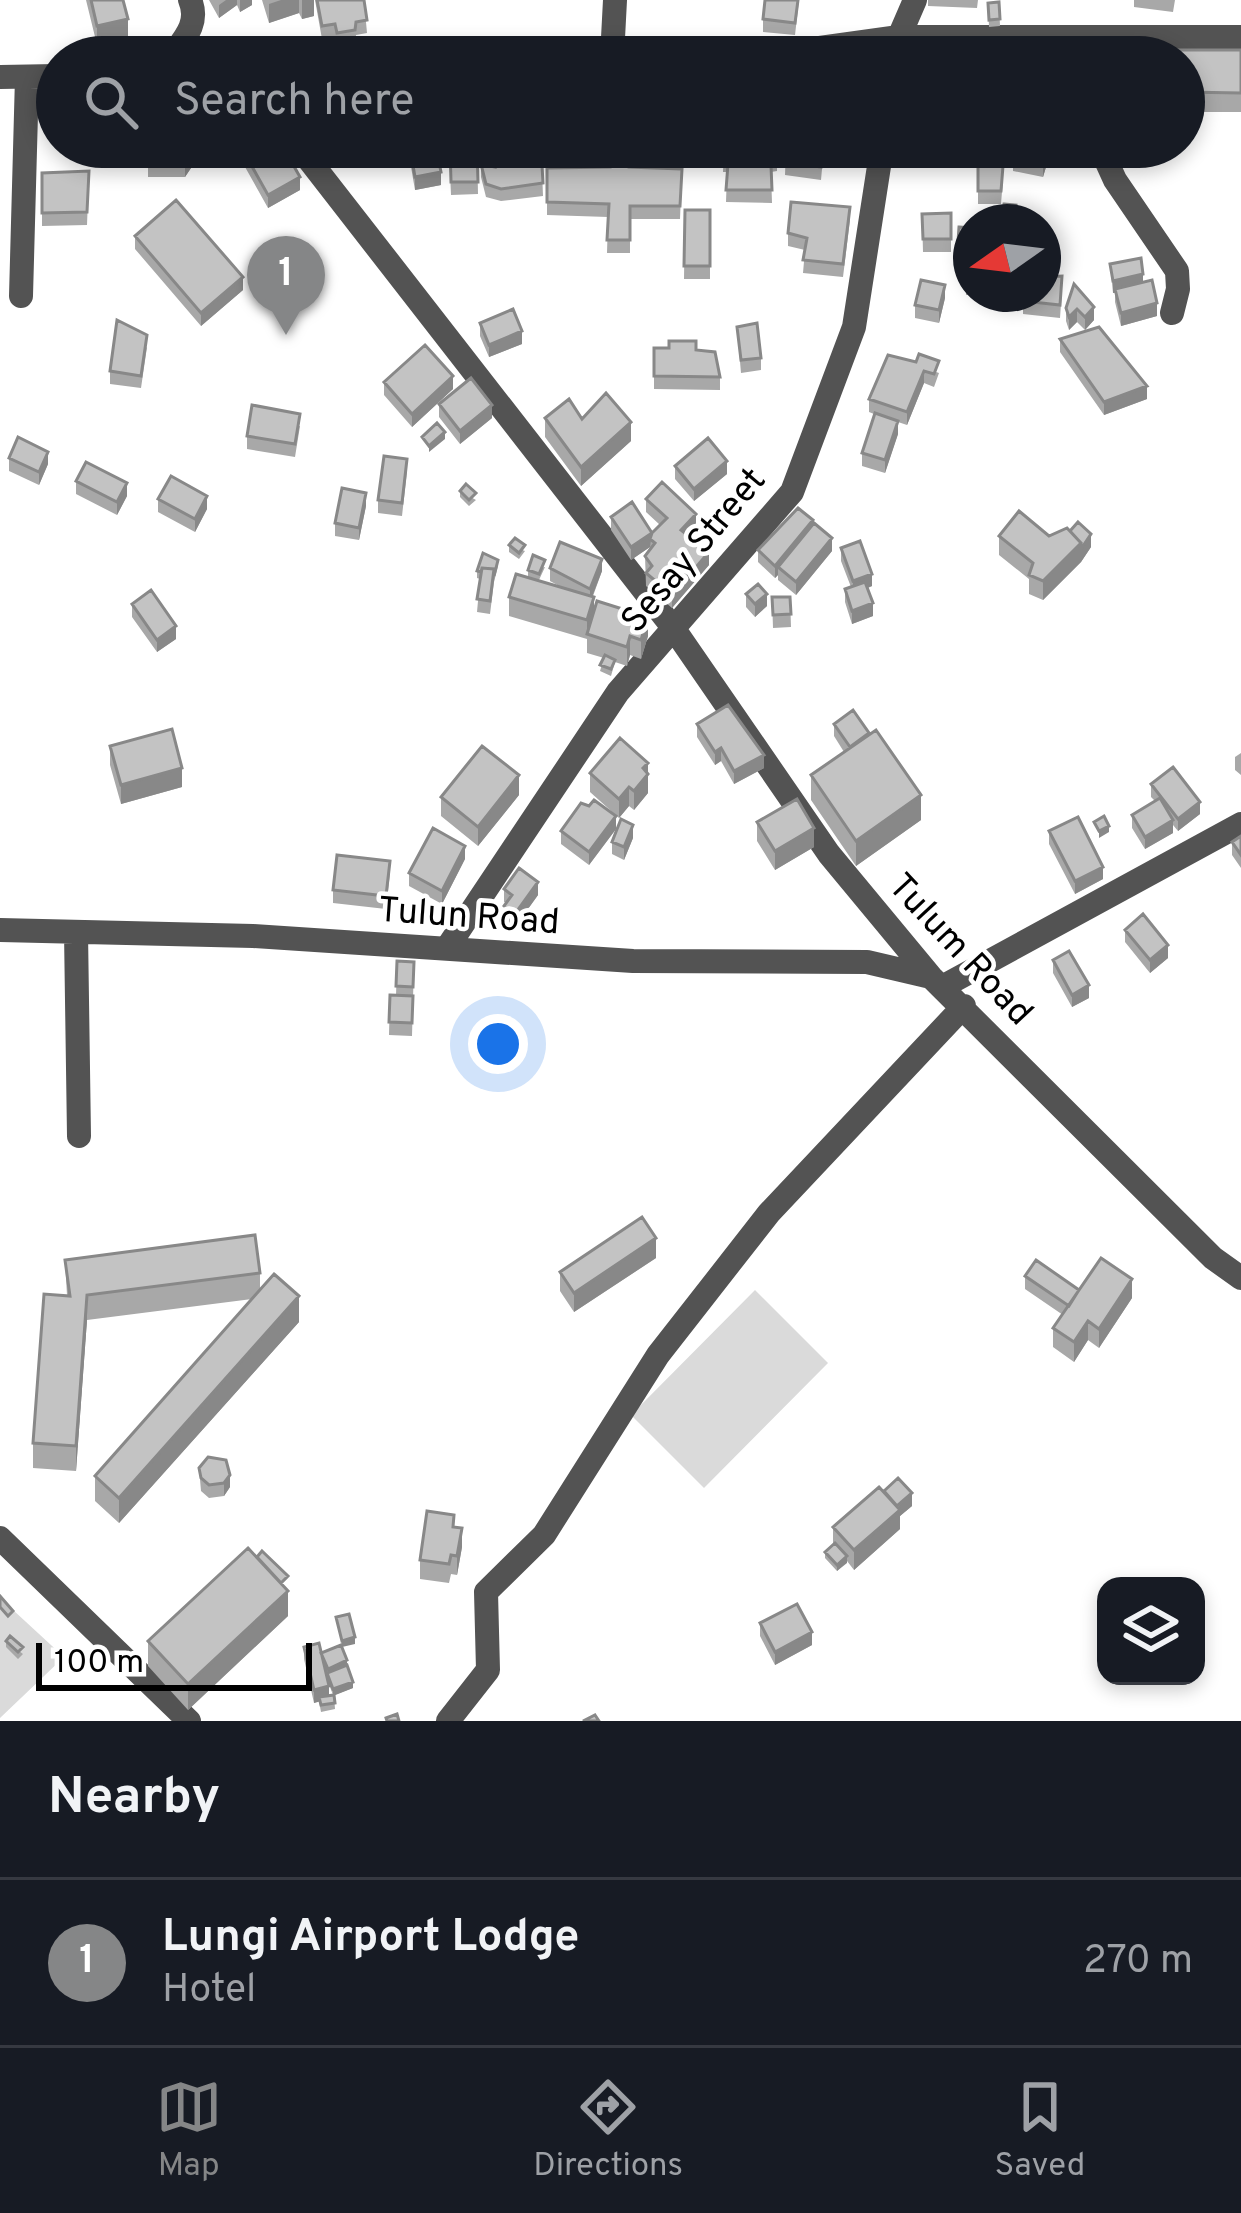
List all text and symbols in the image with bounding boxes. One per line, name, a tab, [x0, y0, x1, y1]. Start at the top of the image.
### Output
search box	[36, 36, 1205, 168]
icon: search	[78, 69, 144, 135]
text: Search here	[174, 74, 414, 131]
north arrow	[953, 204, 1061, 312]
pin: 1	[247, 236, 325, 335]
street label: Sesay Street	[613, 459, 778, 644]
street label: Tulum Road	[877, 865, 1041, 1037]
street label: Tulun Road	[376, 889, 561, 947]
your location	[468, 1014, 528, 1074]
map controls	[1097, 1577, 1205, 1685]
button: layers	[1097, 1577, 1205, 1685]
scale bar	[36, 1637, 312, 1690]
text: 100 m	[54, 1643, 144, 1685]
text: Nearby	[48, 1767, 220, 1832]
text: Lungi Airport Lodge	[162, 1910, 579, 1967]
text: 1	[79, 1938, 95, 1987]
text: 270 m	[1083, 1938, 1193, 1987]
text: Hotel	[162, 1967, 256, 2016]
tab: Map	[156, 2074, 222, 2188]
tab: Directions	[533, 2074, 683, 2188]
tab: Saved	[995, 2074, 1085, 2188]

